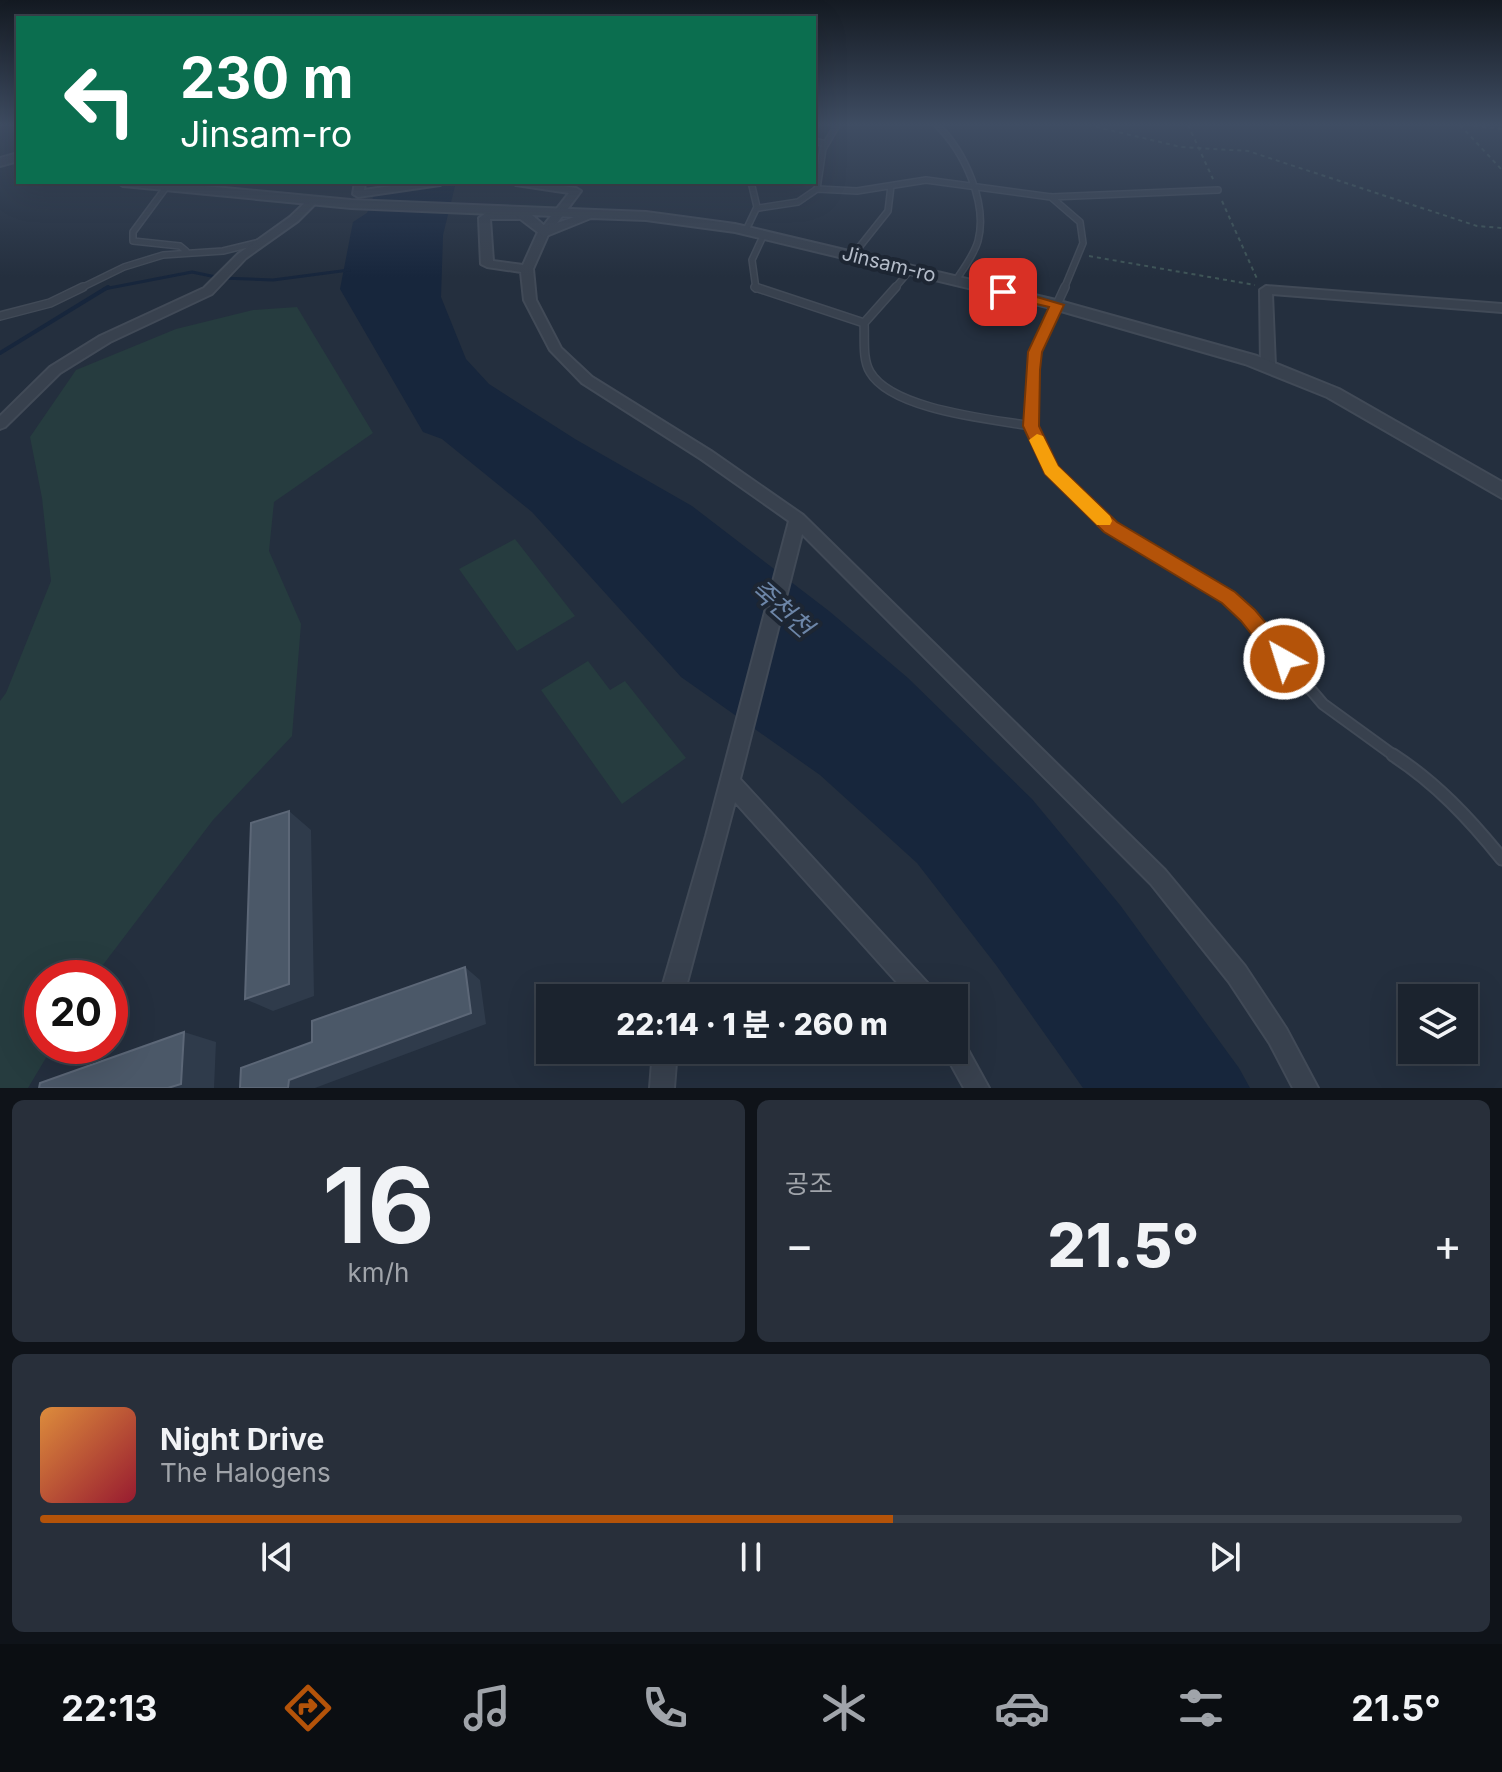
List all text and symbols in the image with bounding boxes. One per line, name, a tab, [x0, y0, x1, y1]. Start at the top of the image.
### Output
text: 230 m	[180, 44, 354, 112]
icon: left	[48, 48, 152, 152]
text: Jinsam-ro	[180, 112, 352, 156]
street label: Jinsam-ro	[840, 241, 938, 287]
pin	[969, 258, 1037, 326]
icon: arrive	[981, 270, 1025, 314]
water label: 죽천천	[745, 573, 822, 645]
position arrow	[1242, 617, 1326, 701]
speed limit sign: 20	[24, 960, 128, 1064]
map controls	[1398, 984, 1478, 1064]
button: layers	[1398, 984, 1478, 1064]
text: 22:14 · 1 분 · 260 m	[616, 1006, 888, 1042]
text: 16	[322, 1142, 435, 1268]
text: 공조	[785, 1168, 833, 1199]
text: 21.5°	[1047, 1209, 1200, 1281]
text: −	[785, 1218, 814, 1272]
text: +	[1433, 1218, 1462, 1272]
text: km/h	[348, 1257, 409, 1288]
text: Night Drive	[160, 1421, 324, 1457]
text: The Halogens	[160, 1457, 331, 1488]
icon: previous	[255, 1535, 299, 1579]
icon: pause	[729, 1535, 773, 1579]
icon: next	[1203, 1535, 1247, 1579]
icon: directions	[280, 1680, 336, 1736]
icon: music	[459, 1680, 515, 1736]
icon: phone	[637, 1680, 693, 1736]
icon: climate	[816, 1680, 872, 1736]
icon: car	[994, 1680, 1050, 1736]
icon: filters	[1173, 1680, 1229, 1736]
text: 22:13	[61, 1686, 157, 1730]
text: 21.5°	[1351, 1686, 1441, 1730]

